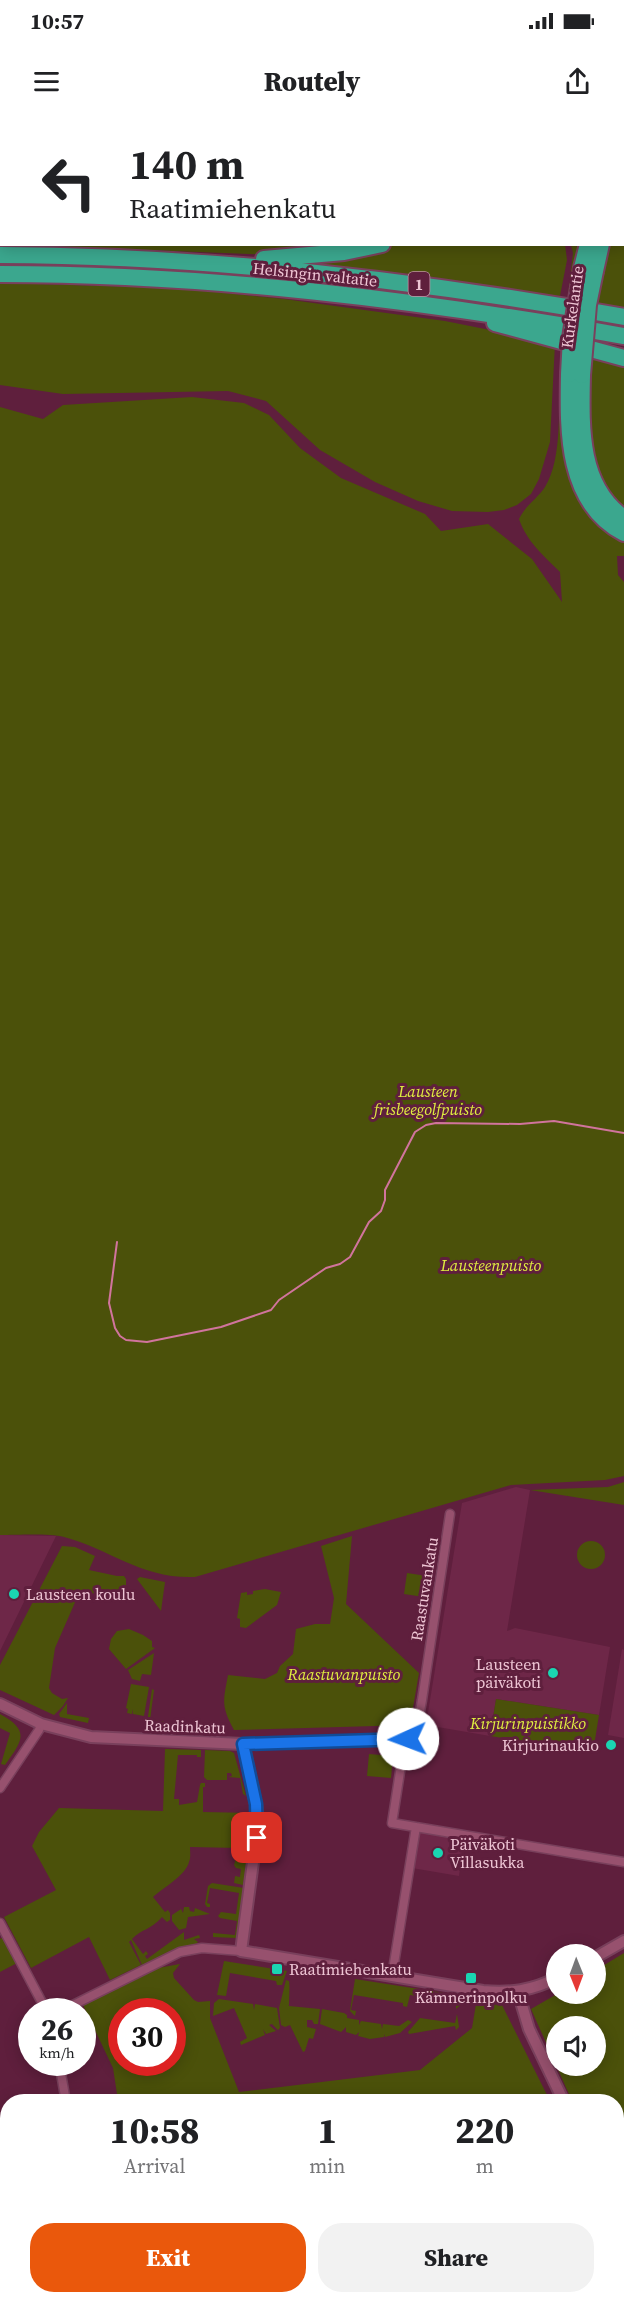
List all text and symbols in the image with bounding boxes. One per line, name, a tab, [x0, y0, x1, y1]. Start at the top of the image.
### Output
text: 10:57	[30, 6, 84, 36]
text: Routely	[264, 63, 360, 100]
icon: menu	[30, 65, 63, 98]
icon: share	[561, 65, 594, 98]
text: 140 m	[129, 135, 244, 193]
icon: left	[30, 144, 108, 222]
text: Raatimiehenkatu	[129, 190, 336, 227]
street label: Helsingin valtatie	[252, 257, 378, 291]
street label: Kurkelantie	[555, 264, 589, 350]
road number: 1	[408, 272, 430, 296]
park label: Lausteen frisbeegolfpuisto	[371, 1080, 482, 1120]
park label: Lausteenpuisto	[440, 1254, 541, 1276]
street label: Raastuvankatu	[405, 1535, 443, 1643]
place label: Lausteen koulu	[26, 1583, 135, 1605]
marker: Lausteen koulu	[7, 1587, 21, 1601]
place label: Lausteen päiväkoti	[476, 1653, 541, 1693]
park label: Raastuvanpuisto	[287, 1663, 401, 1685]
marker: Lausteen päiväkoti	[546, 1666, 560, 1680]
position arrow	[376, 1707, 440, 1771]
park label: Kirjurinpuistikko	[469, 1712, 586, 1734]
street label: Raadinkatu	[144, 1714, 226, 1738]
place label: Kirjurinaukio	[502, 1734, 599, 1756]
marker: Kirjurinaukio	[604, 1738, 618, 1752]
pin	[231, 1812, 282, 1863]
icon: arrive	[240, 1821, 273, 1854]
place label: Päiväkoti Villasukka	[450, 1833, 525, 1873]
marker: Päiväkoti Villasukka	[431, 1846, 445, 1860]
north arrow	[546, 1944, 606, 2004]
map controls	[546, 1944, 606, 2076]
place label: Raatimiehenkatu	[289, 1958, 412, 1980]
marker: Raatimiehenkatu	[270, 1962, 284, 1976]
marker: Kämnerinpolku	[464, 1971, 478, 1985]
place label: Kämnerinpolku	[415, 1986, 527, 2008]
speed limit sign: 30	[108, 1998, 186, 2076]
text: 26	[41, 2009, 73, 2050]
button: sound	[546, 2016, 606, 2076]
text: km/h	[39, 2042, 75, 2063]
text: 10:58	[110, 2106, 200, 2155]
text: 1	[317, 2106, 337, 2155]
text: 220	[455, 2106, 514, 2155]
text: Arrival	[124, 2152, 186, 2180]
text: min	[309, 2152, 345, 2180]
text: m	[476, 2152, 494, 2180]
button: Exit	[30, 2223, 306, 2292]
button: Share	[318, 2223, 594, 2292]

